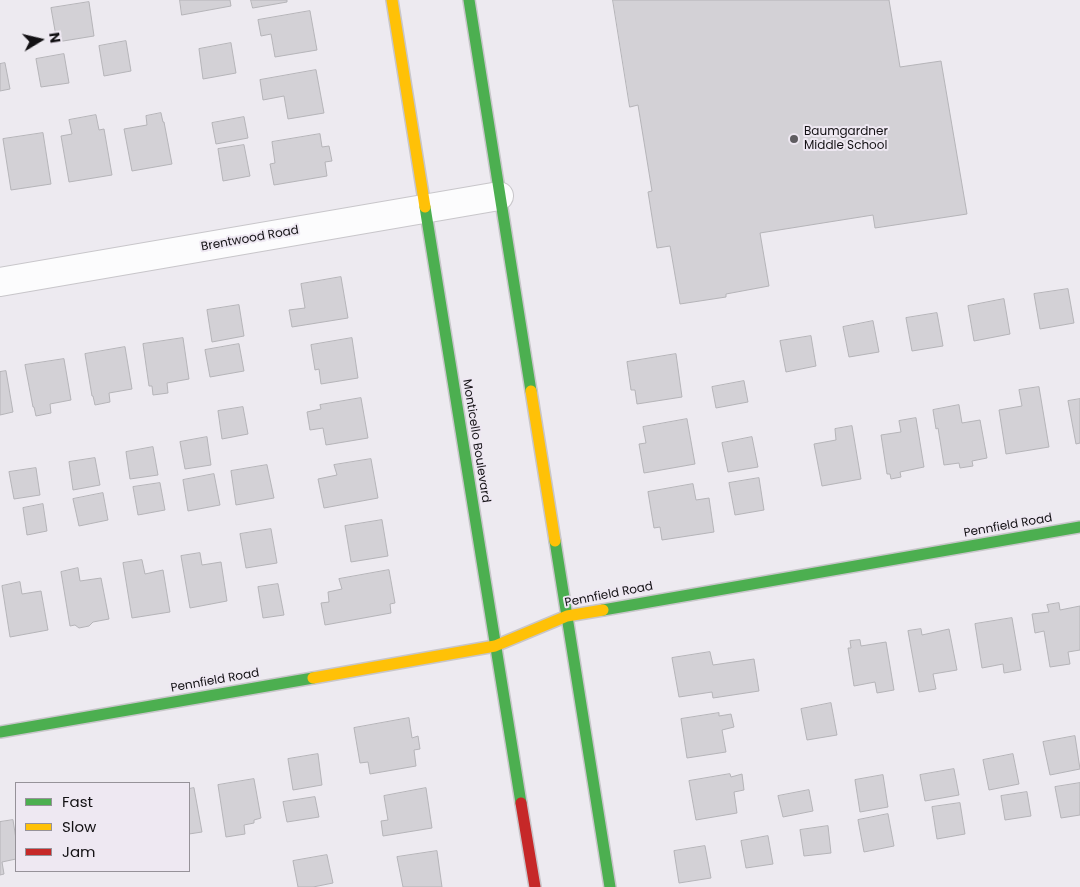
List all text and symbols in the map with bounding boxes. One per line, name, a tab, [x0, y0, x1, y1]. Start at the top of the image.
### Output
north arrow	[15, 15, 65, 65]
text: N	[44, 31, 66, 44]
place label: Baumgardner Middle School	[804, 125, 888, 153]
marker: Baumgardner Middle School	[788, 133, 800, 145]
street label: Brentwood Road	[200, 223, 300, 255]
street label: Monticello Boulevard	[459, 378, 493, 504]
street label: Pennfield Road	[963, 511, 1053, 541]
street label: Pennfield Road	[564, 579, 654, 611]
street label: Pennfield Road	[170, 666, 260, 696]
legend	[15, 782, 190, 872]
text: Fast	[62, 791, 93, 812]
text: Slow	[62, 816, 96, 837]
text: Jam	[62, 841, 96, 862]

